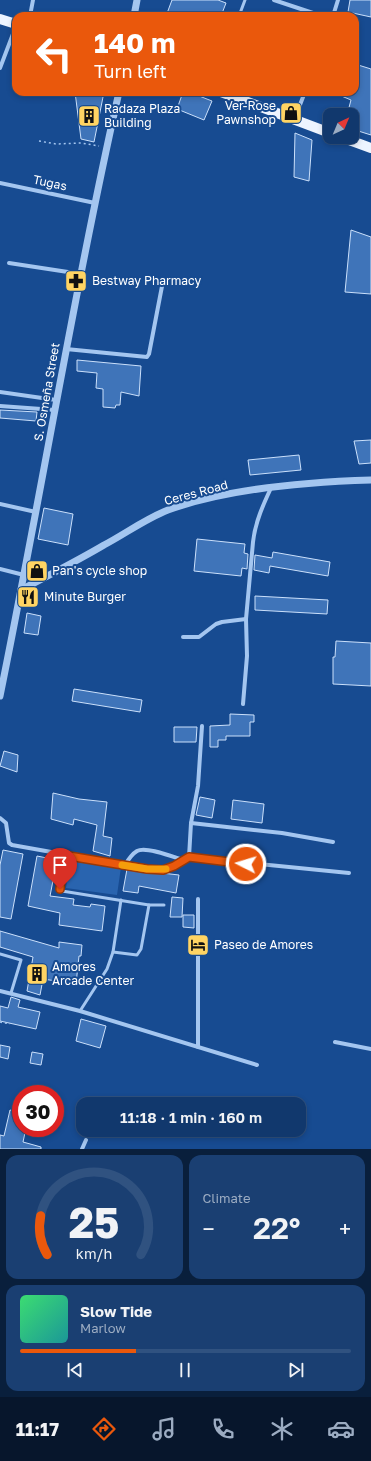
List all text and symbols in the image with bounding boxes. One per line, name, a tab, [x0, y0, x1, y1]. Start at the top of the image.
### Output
text: 140 m	[94, 26, 176, 59]
icon: left	[28, 28, 80, 80]
text: Turn left	[94, 60, 167, 82]
place label: Ver-Rose Pawnshop	[216, 98, 276, 127]
shop icon: Ver-Rose Pawnshop	[278, 100, 304, 126]
place label: Radaza Plaza Building	[104, 101, 180, 130]
building icon: Radaza Plaza Building	[76, 103, 102, 129]
north arrow	[323, 108, 359, 144]
map controls	[323, 108, 359, 144]
street label: Tugas	[32, 172, 68, 193]
pharmacy icon: Bestway Pharmacy	[63, 268, 89, 294]
place label: Bestway Pharmacy	[92, 273, 201, 288]
street label: S. Osmeña Street	[30, 341, 63, 442]
street label: Ceres Road	[162, 477, 229, 508]
shop icon: Pan's cycle shop	[24, 558, 50, 584]
place label: Pan's cycle shop	[52, 563, 147, 578]
restaurant icon: Minute Burger	[15, 584, 41, 610]
place label: Minute Burger	[44, 589, 126, 604]
position arrow	[225, 843, 267, 885]
pin	[43, 848, 77, 889]
icon: arrive	[49, 854, 71, 876]
hotel icon: Paseo de Amores	[185, 932, 211, 958]
place label: Paseo de Amores	[214, 937, 313, 952]
place label: Amores Arcade Center	[52, 959, 134, 988]
building icon: Amores Arcade Center	[24, 961, 50, 987]
speed limit sign: 30	[12, 1085, 64, 1137]
text: 11:18 · 1 min · 160 m	[120, 1108, 262, 1126]
text: Climate	[203, 1190, 250, 1206]
text: 25	[69, 1197, 120, 1247]
text: 22°	[253, 1210, 301, 1246]
text: −	[203, 1215, 215, 1242]
text: +	[339, 1215, 351, 1242]
text: km/h	[76, 1245, 112, 1262]
text: Slow Tide	[80, 1302, 152, 1320]
text: Marlow	[80, 1320, 126, 1336]
icon: previous	[64, 1359, 86, 1381]
icon: pause	[174, 1359, 196, 1381]
icon: next	[285, 1359, 307, 1381]
icon: directions	[90, 1415, 118, 1443]
icon: music	[150, 1415, 178, 1443]
icon: phone	[209, 1415, 237, 1443]
icon: climate	[268, 1415, 296, 1443]
icon: car	[327, 1415, 355, 1443]
text: 11:17	[16, 1418, 59, 1440]

